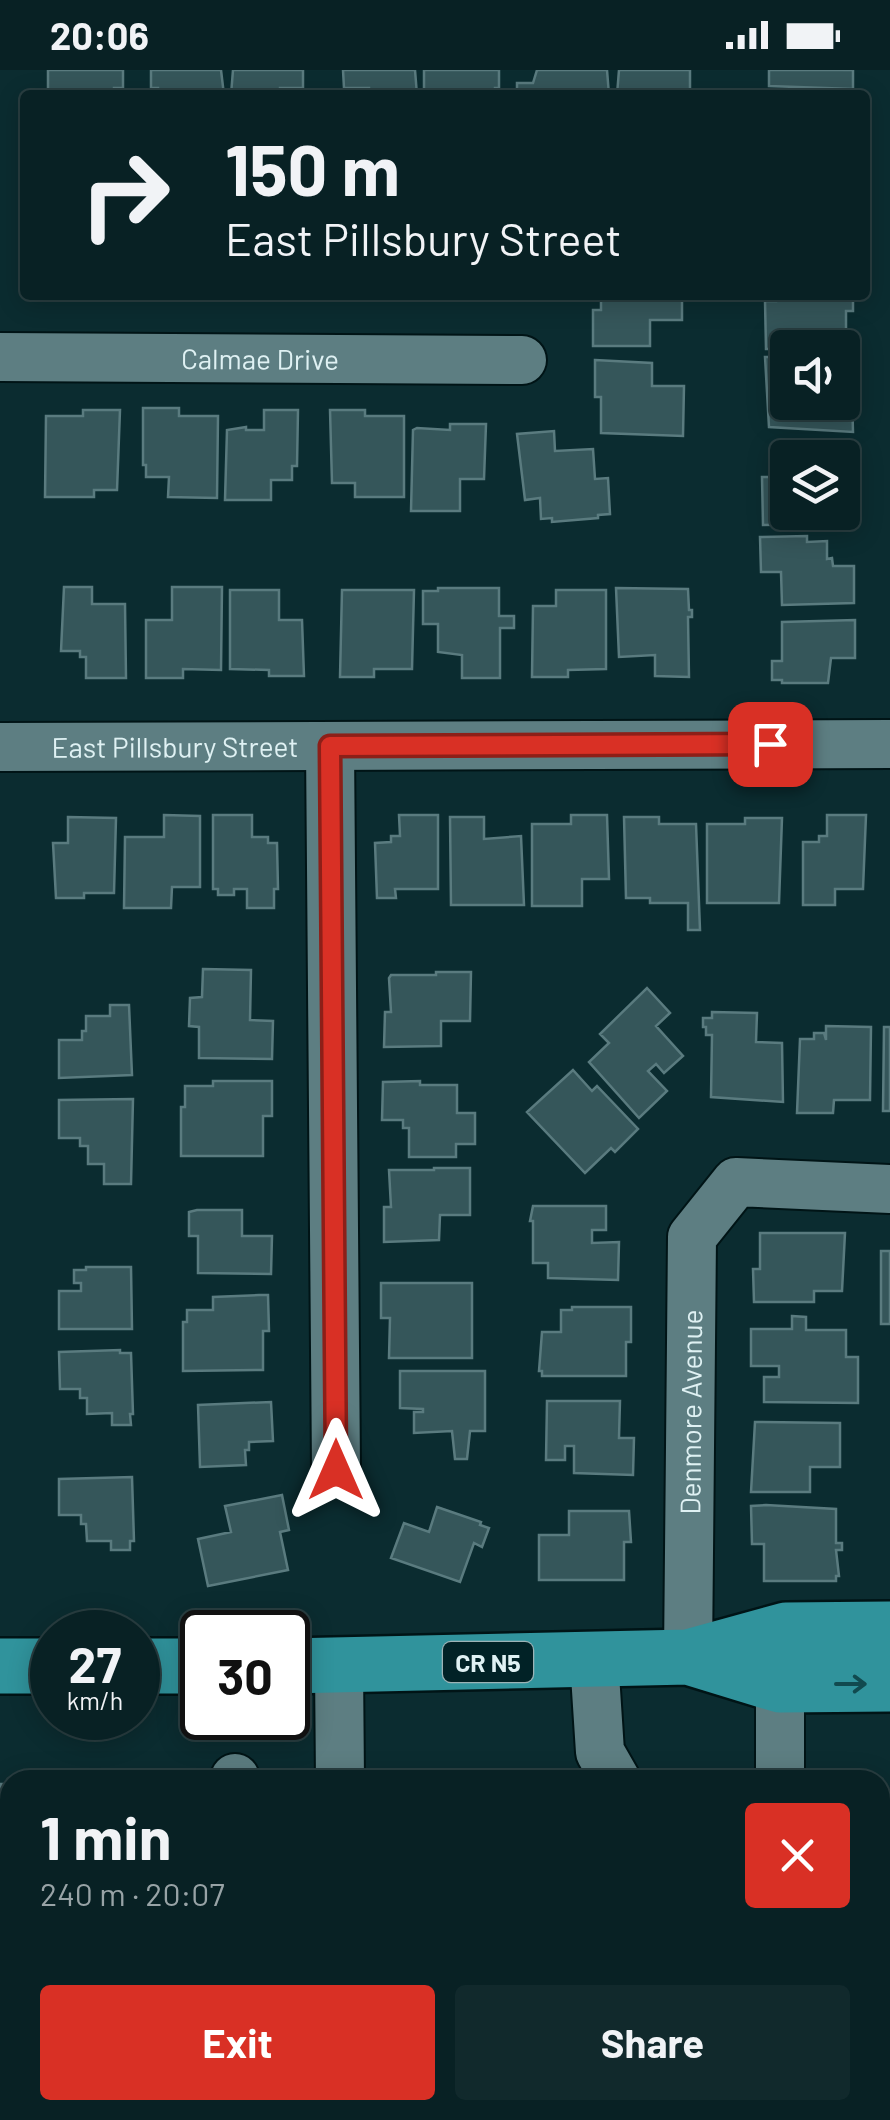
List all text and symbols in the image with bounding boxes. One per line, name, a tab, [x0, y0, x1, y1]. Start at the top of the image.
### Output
text: 20:06	[50, 12, 149, 58]
text: 150 m	[225, 126, 400, 210]
icon: right	[60, 130, 190, 260]
text: East Pillsbury Street	[225, 211, 622, 265]
map controls	[770, 330, 860, 530]
button: sound	[770, 330, 860, 420]
street label: Calmae Drive	[181, 341, 339, 376]
button: layers	[770, 440, 860, 530]
pin	[728, 702, 813, 787]
icon: arrive	[743, 717, 798, 772]
street label: East Pillsbury Street	[51, 729, 299, 764]
street label: Denmore Avenue	[672, 1309, 708, 1515]
position arrow	[284, 1418, 388, 1522]
speed limit sign: 30	[180, 1610, 310, 1740]
text: 27	[69, 1633, 121, 1693]
road number: CR N5	[443, 1642, 533, 1682]
one-way arrow	[834, 1674, 866, 1694]
text: km/h	[67, 1685, 123, 1715]
text: 1 min	[40, 1800, 171, 1872]
button: close	[745, 1803, 850, 1908]
text: 240 m · 20:07	[40, 1874, 225, 1912]
button: Exit	[40, 1985, 435, 2100]
button: Share	[455, 1985, 850, 2100]

